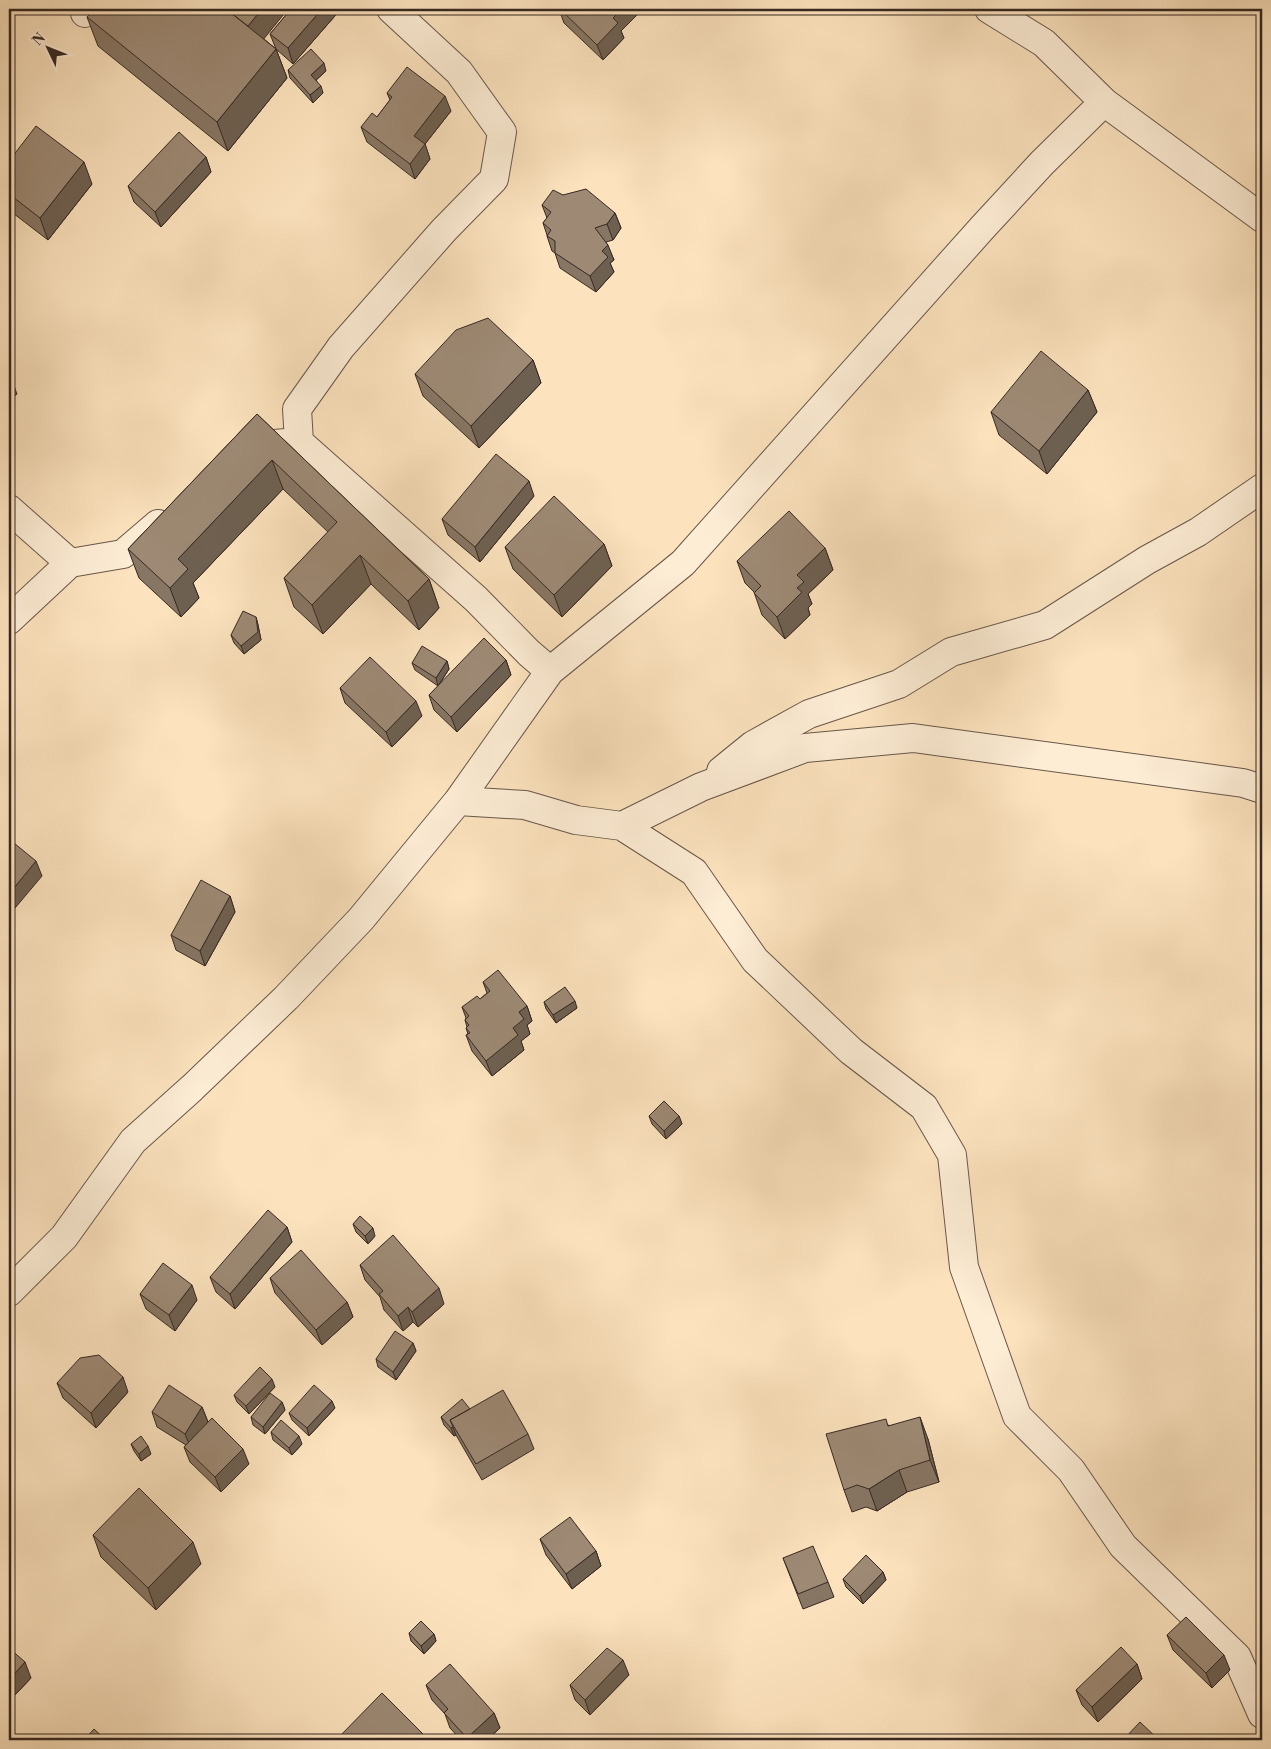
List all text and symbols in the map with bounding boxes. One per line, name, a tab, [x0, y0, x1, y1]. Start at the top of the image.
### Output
north arrow	[22, 22, 72, 72]
text: N	[29, 30, 50, 50]

